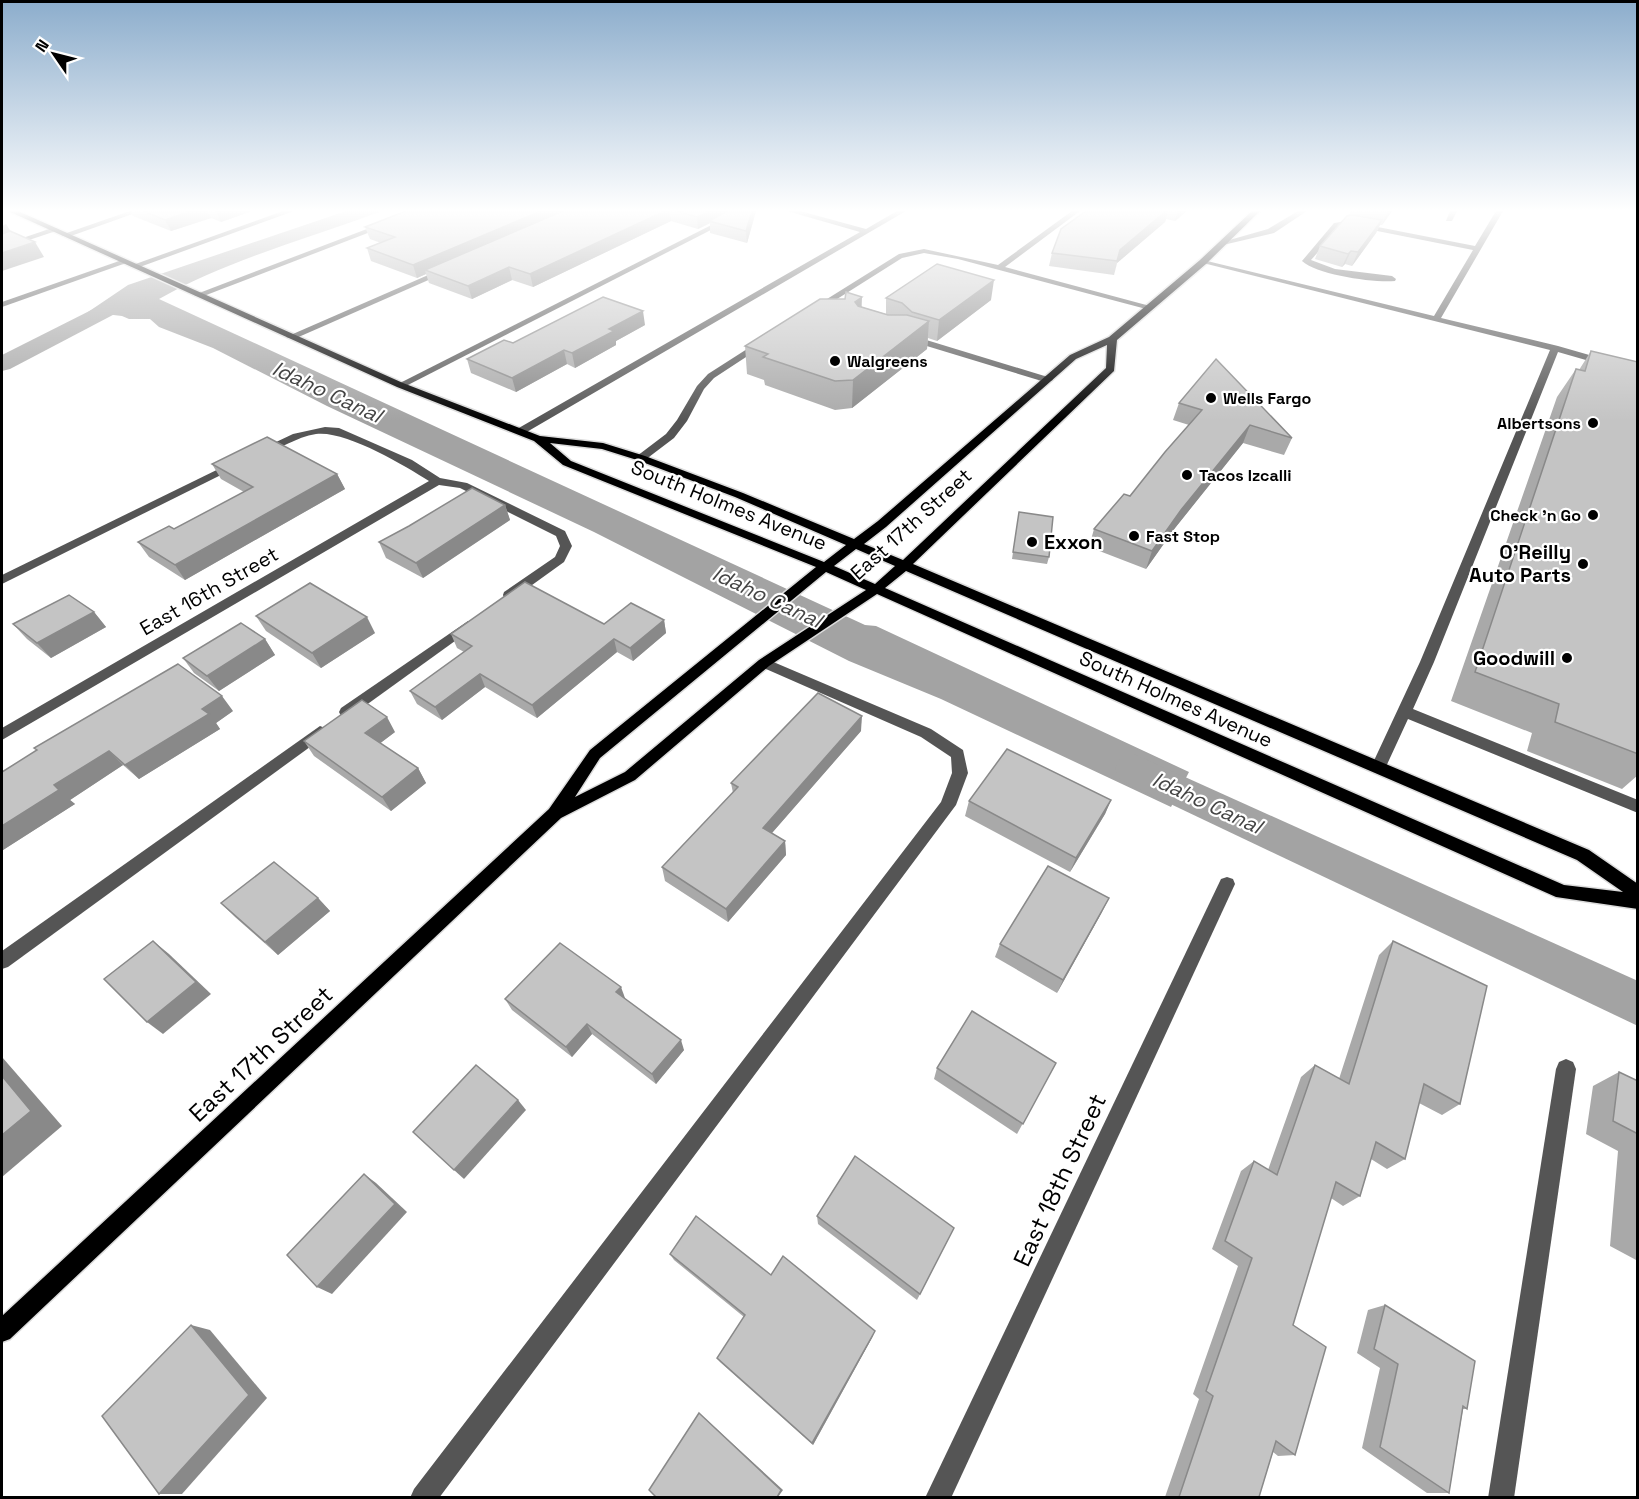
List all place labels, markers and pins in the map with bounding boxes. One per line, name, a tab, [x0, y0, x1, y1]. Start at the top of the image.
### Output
place label: Walgreens	[847, 351, 928, 372]
marker: Walgreens	[828, 354, 842, 368]
place label: Wells Fargo	[1223, 388, 1311, 409]
marker: Wells Fargo	[1204, 391, 1218, 405]
place label: Albertsons	[1497, 413, 1581, 434]
marker: Albertsons	[1586, 416, 1600, 430]
place label: Tacos Izcalli	[1199, 465, 1292, 486]
marker: Tacos Izcalli	[1180, 468, 1194, 482]
place label: Check 'n Go	[1490, 505, 1581, 526]
marker: Check 'n Go	[1586, 508, 1600, 522]
place label: Fast Stop	[1146, 526, 1220, 547]
place label: Exxon	[1044, 529, 1103, 555]
marker: Fast Stop	[1127, 529, 1141, 543]
marker: Exxon	[1025, 535, 1039, 549]
place label: O'Reilly Auto Parts	[1469, 539, 1571, 588]
marker: O'Reilly Auto Parts	[1576, 557, 1590, 571]
place label: Goodwill	[1473, 645, 1555, 671]
marker: Goodwill	[1560, 651, 1574, 665]

